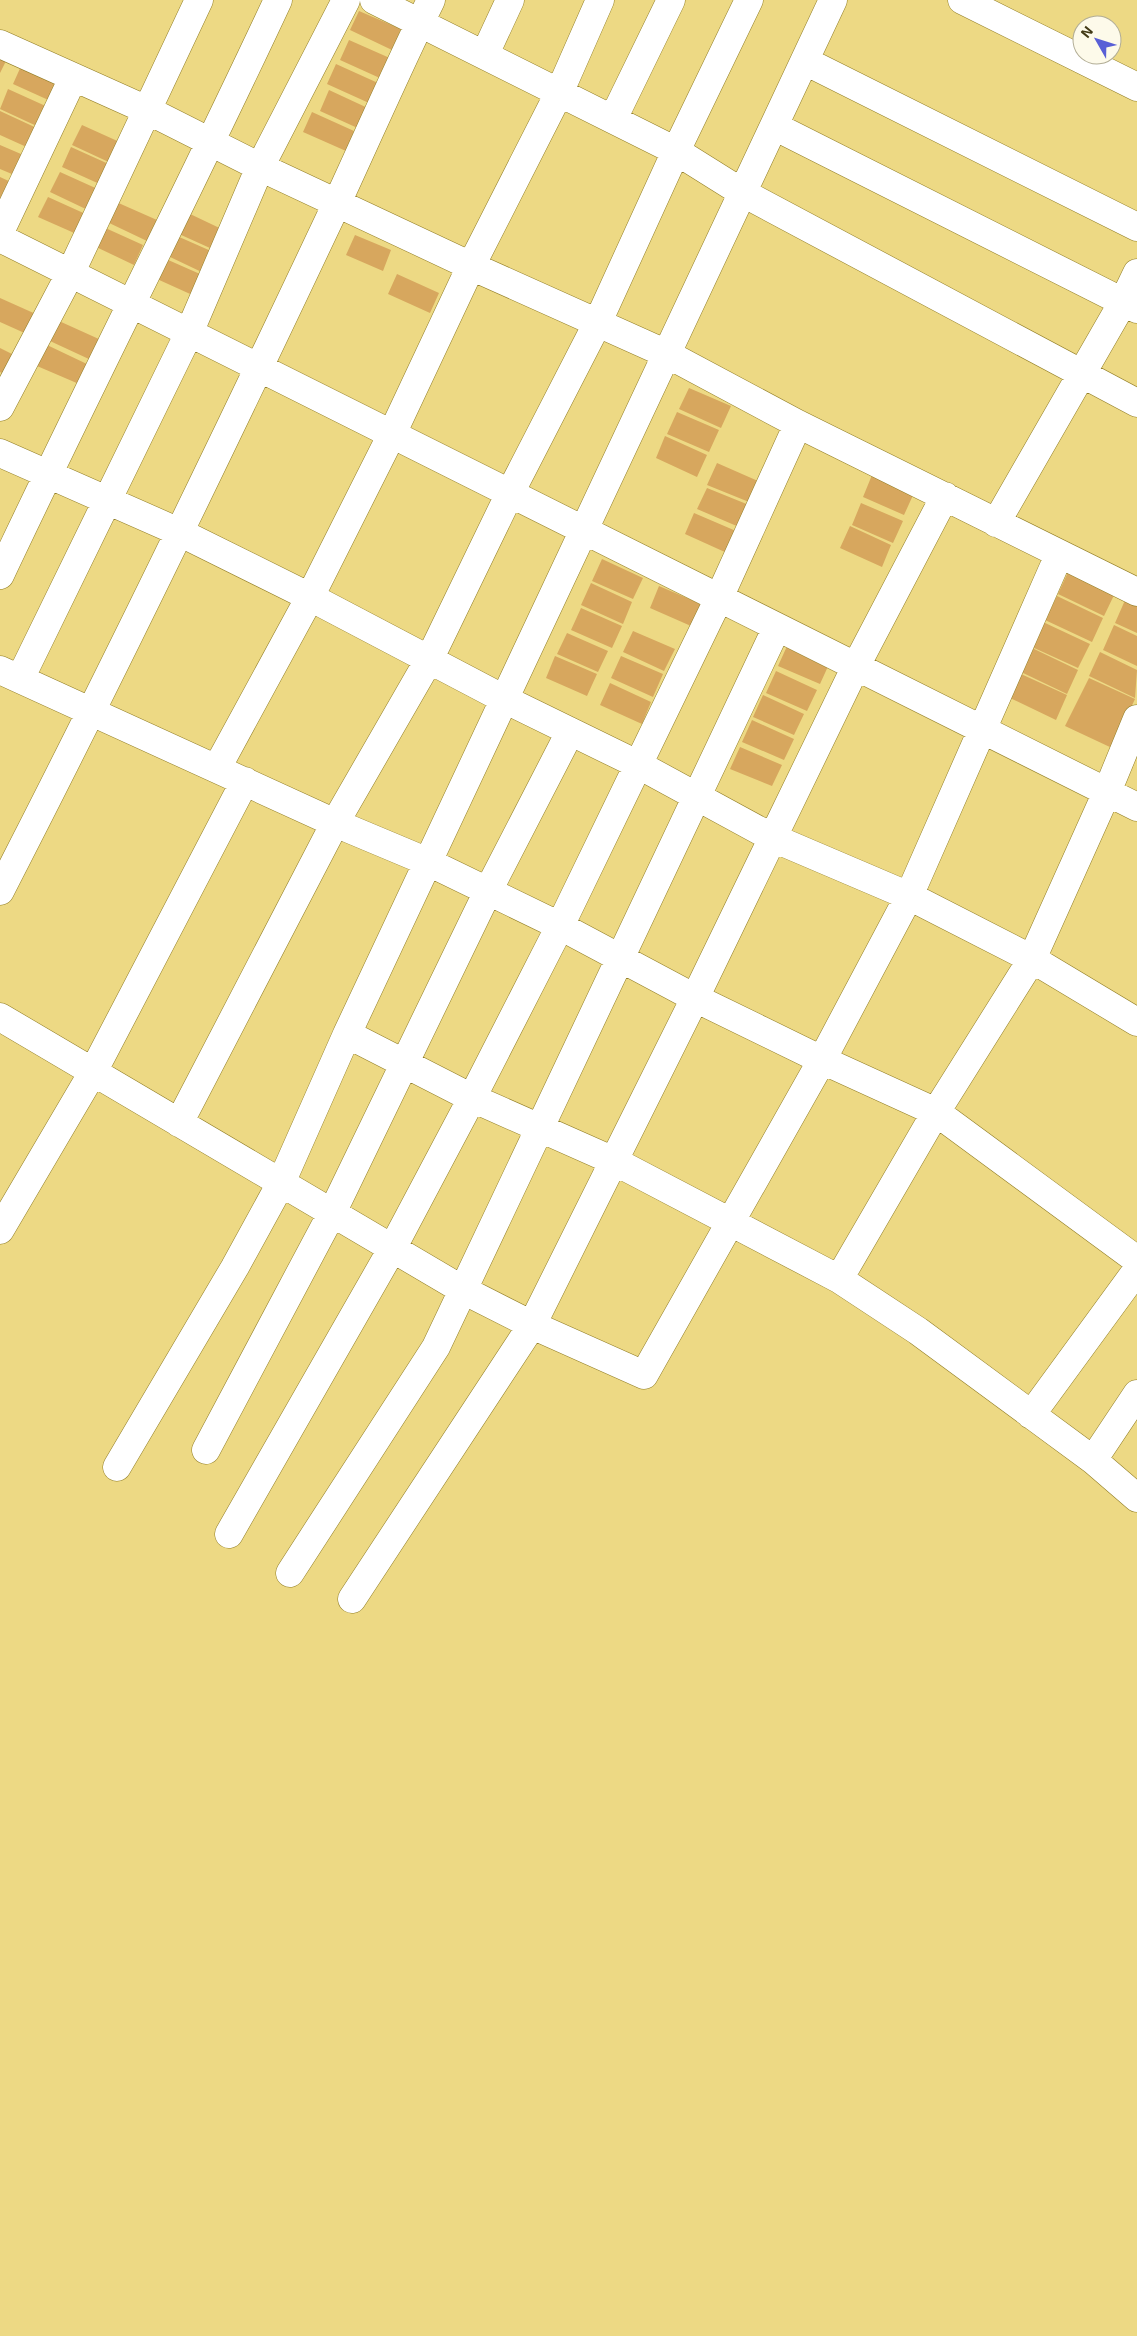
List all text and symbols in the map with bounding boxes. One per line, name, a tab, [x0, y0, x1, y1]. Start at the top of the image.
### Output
north arrow	[1072, 15, 1122, 65]
text: N	[1077, 22, 1096, 41]

